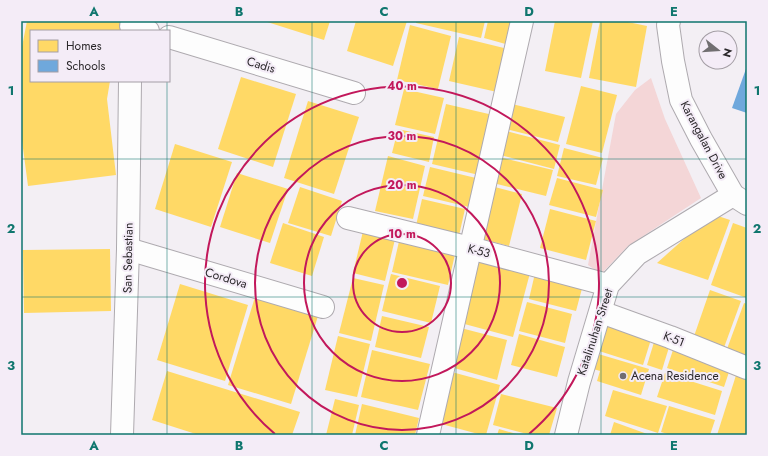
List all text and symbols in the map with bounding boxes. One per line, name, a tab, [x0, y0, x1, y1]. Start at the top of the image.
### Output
text: A	[88, 2, 99, 21]
text: B	[235, 2, 244, 21]
text: C	[379, 2, 389, 21]
text: D	[524, 2, 534, 21]
text: E	[670, 2, 678, 21]
legend	[30, 30, 170, 82]
north arrow	[698, 30, 738, 70]
text: Homes	[66, 37, 102, 55]
text: N	[719, 46, 736, 59]
street label: Cadis	[245, 52, 278, 78]
text: Schools	[66, 57, 105, 75]
text: 40 m	[387, 77, 417, 95]
text: 1	[8, 81, 14, 100]
text: 1	[754, 81, 760, 100]
street label: Karangalan Drive	[676, 98, 732, 182]
text: 30 m	[388, 127, 417, 145]
text: 20 m	[387, 176, 417, 194]
text: 2	[7, 219, 15, 238]
text: 2	[753, 219, 761, 238]
street label: San Sebastian	[118, 223, 138, 293]
text: 10 m	[388, 225, 416, 243]
street label: K-53	[466, 239, 493, 263]
street label: Cordova	[203, 263, 249, 293]
centre of rings	[395, 276, 409, 290]
street label: Katalinuhan Street	[572, 286, 618, 378]
street label: K-51	[661, 327, 687, 351]
text: 3	[7, 356, 15, 375]
text: 3	[753, 356, 761, 375]
place label: Acena Residence	[631, 367, 719, 385]
marker: Acena Residence	[618, 371, 628, 381]
text: A	[88, 436, 99, 455]
text: B	[235, 436, 244, 455]
text: C	[379, 436, 389, 455]
text: D	[524, 436, 534, 455]
text: E	[670, 436, 678, 455]

